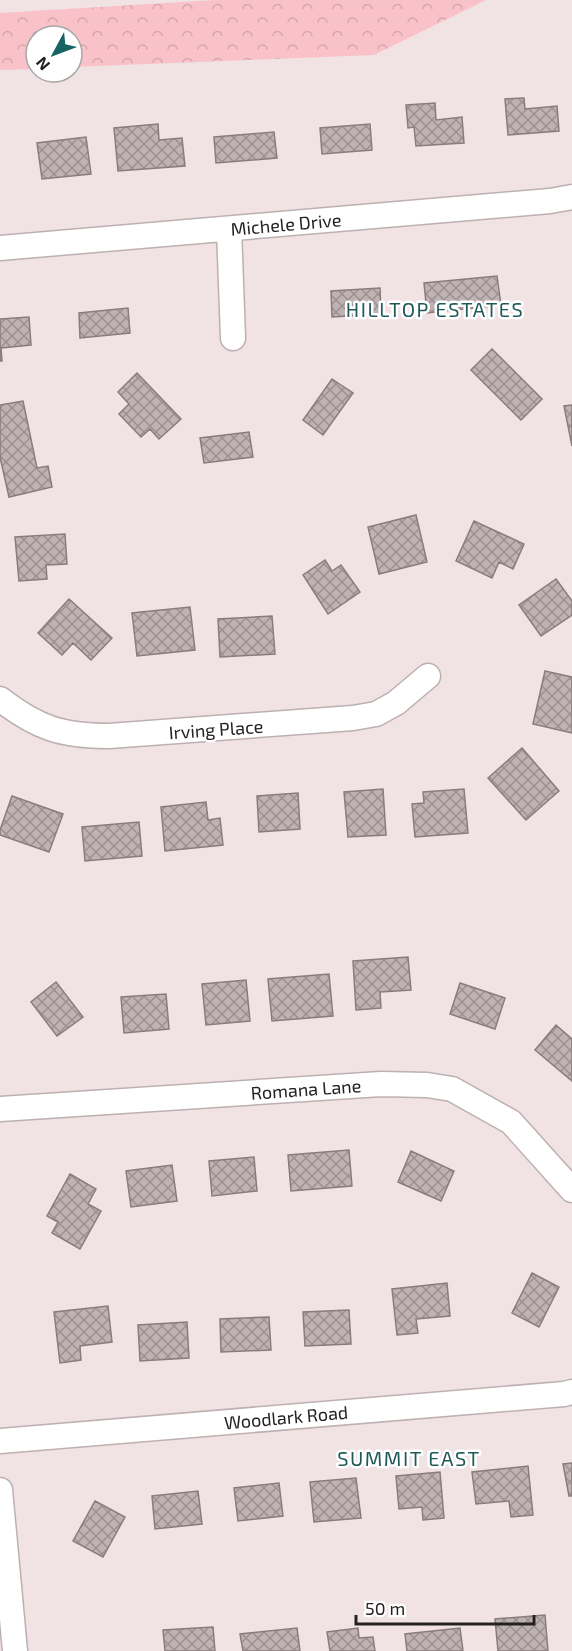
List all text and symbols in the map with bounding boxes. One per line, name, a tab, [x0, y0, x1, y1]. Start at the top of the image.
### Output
north arrow	[24, 24, 84, 84]
text: N	[31, 54, 53, 75]
street label: Michele Drive	[230, 208, 342, 240]
district label: HILLTOP ESTATES	[346, 297, 524, 321]
street label: Irving Place	[168, 715, 264, 743]
street label: Romana Lane	[250, 1074, 362, 1104]
street label: Woodlark Road	[223, 1401, 349, 1433]
district label: SUMMIT EAST	[337, 1446, 481, 1470]
scale bar	[356, 1588, 534, 1626]
text: 50 m	[365, 1597, 405, 1619]

